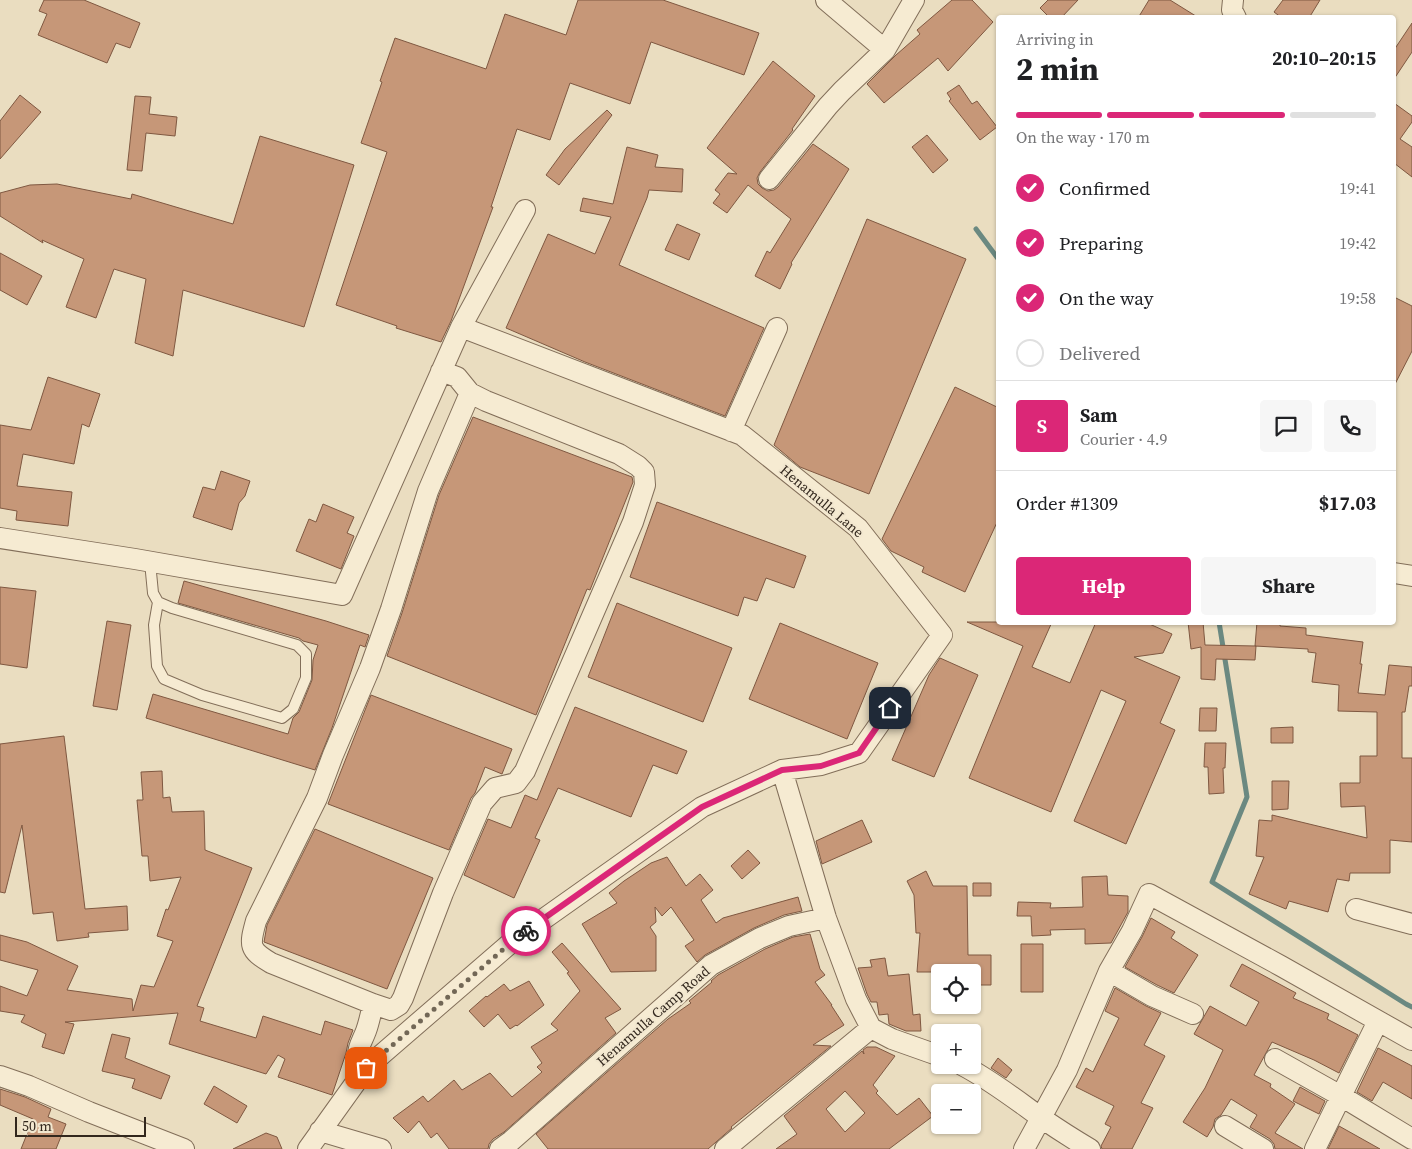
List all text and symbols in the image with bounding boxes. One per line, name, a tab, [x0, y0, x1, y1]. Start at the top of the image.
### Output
text: Arriving in	[1016, 28, 1094, 50]
text: 20:10–20:15	[1272, 45, 1376, 71]
text: 2 min	[1016, 47, 1099, 91]
text: On the way · 170 m	[1016, 126, 1150, 148]
icon: check	[1016, 174, 1044, 202]
text: Confirmed	[1059, 175, 1150, 201]
text: 19:41	[1339, 177, 1376, 199]
icon: check	[1016, 229, 1044, 257]
text: Preparing	[1059, 230, 1143, 256]
text: 19:42	[1339, 232, 1376, 254]
icon: check	[1016, 284, 1044, 312]
text: On the way	[1059, 285, 1154, 311]
text: 19:58	[1339, 287, 1376, 309]
text: Delivered	[1059, 340, 1140, 366]
button: chat	[1260, 400, 1312, 452]
button: phone	[1324, 400, 1376, 452]
text: Sam	[1080, 402, 1118, 428]
text: S	[1037, 413, 1047, 439]
text: Courier · 4.9	[1080, 428, 1168, 450]
street label: Henamulla Lane	[776, 460, 868, 542]
text: Order #1309	[1016, 490, 1118, 516]
text: $17.03	[1319, 490, 1376, 516]
button: Help	[1016, 557, 1191, 615]
button: Share	[1201, 557, 1376, 615]
pin	[869, 687, 911, 729]
icon: home	[876, 694, 904, 722]
courier	[501, 906, 551, 956]
icon: bike	[512, 917, 540, 945]
street label: Henamulla Camp Road	[592, 961, 714, 1071]
map controls	[931, 964, 981, 1134]
button: locate	[931, 964, 981, 1014]
button: +	[931, 1024, 981, 1074]
pin	[345, 1047, 387, 1089]
icon: bag	[352, 1054, 380, 1082]
button: −	[931, 1084, 981, 1134]
scale bar	[15, 1114, 146, 1137]
text: 50 m	[22, 1116, 52, 1136]

